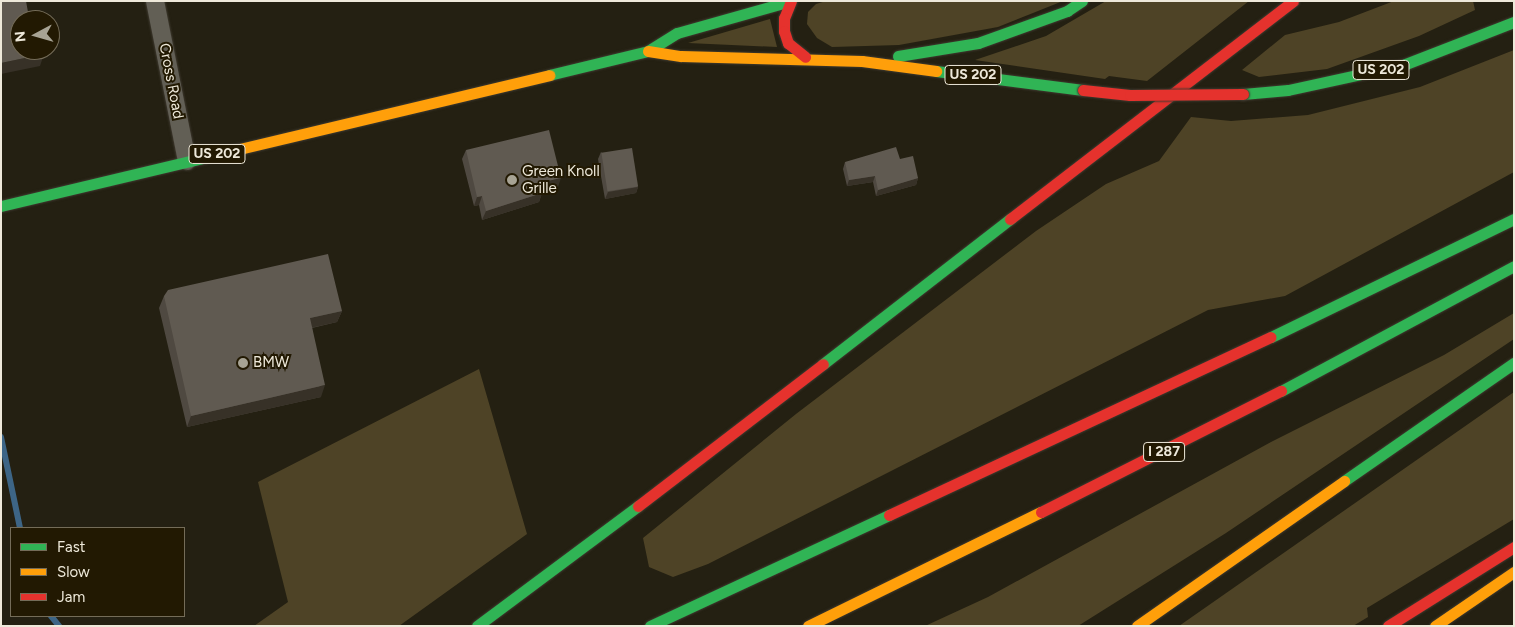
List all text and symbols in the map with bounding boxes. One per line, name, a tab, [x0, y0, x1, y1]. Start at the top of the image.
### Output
north arrow	[10, 10, 60, 60]
text: N	[12, 30, 30, 43]
street label: Cross Road	[155, 42, 187, 120]
road number: US 202	[1352, 58, 1410, 82]
road number: US 202	[944, 64, 1002, 86]
road number: US 202	[188, 142, 246, 166]
place label: Green Knoll Grille	[522, 162, 600, 197]
marker: Green Knoll Grille	[506, 174, 518, 186]
place label: BMW	[253, 354, 289, 372]
marker: BMW	[237, 357, 249, 369]
road number: I 287	[1143, 441, 1185, 464]
legend	[10, 527, 185, 617]
text: Fast	[57, 538, 85, 556]
text: Slow	[57, 563, 90, 581]
text: Jam	[57, 588, 85, 606]

